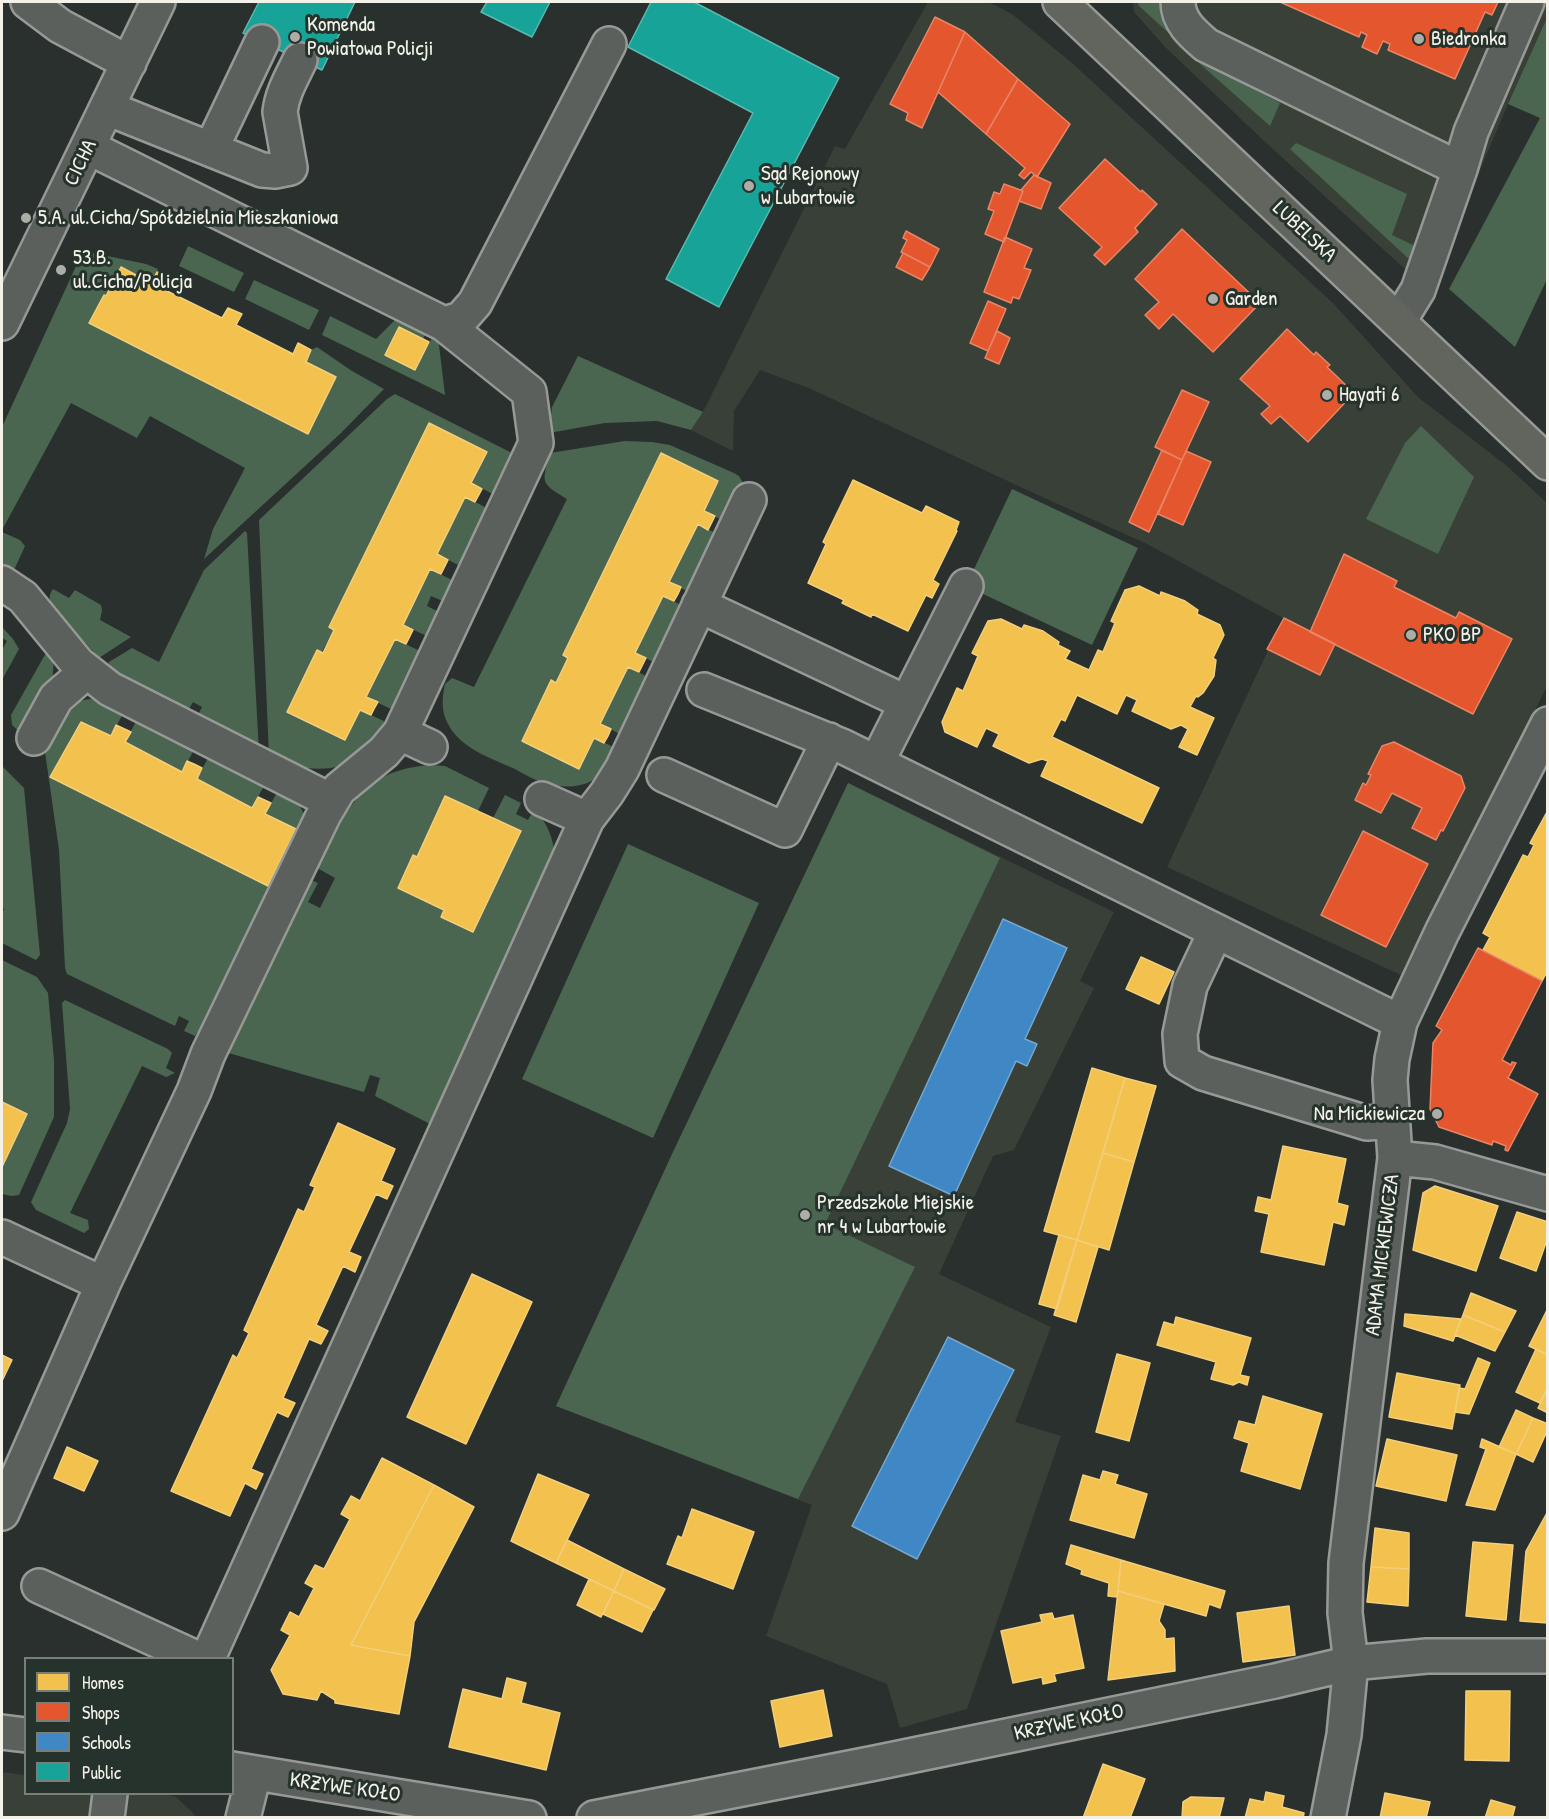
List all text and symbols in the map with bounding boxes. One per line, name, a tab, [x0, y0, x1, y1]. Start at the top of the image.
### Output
place label: Komenda Powiatowa Policji	[307, 12, 433, 62]
place label: Biedronka	[1431, 26, 1506, 52]
marker: Komenda Powiatowa Policji	[288, 30, 302, 44]
marker: Biedronka	[1412, 32, 1426, 46]
street label: CICHA	[59, 136, 103, 190]
place label: Sąd Rejonowy w Lubartowie	[761, 161, 860, 211]
marker: Sąd Rejonowy w Lubartowie	[742, 179, 756, 193]
street label: LUBELSKA	[1267, 196, 1341, 268]
place label: 5.A. ul.Cicha/Spółdzielnia Mieszkaniowa	[38, 205, 338, 231]
marker: 5.A. ul.Cicha/Spółdzielnia Mieszkaniowa	[19, 211, 33, 225]
place label: 53.B. ul.Cicha/Policja	[73, 245, 192, 295]
marker: 53.B. ul.Cicha/Policja	[54, 263, 68, 277]
place label: Garden	[1225, 286, 1277, 312]
marker: Garden	[1206, 292, 1220, 306]
place label: Hayati 6	[1339, 382, 1399, 408]
marker: Hayati 6	[1320, 388, 1334, 402]
place label: PKO BP	[1423, 622, 1481, 648]
marker: PKO BP	[1404, 628, 1418, 642]
place label: Na Mickiewicza	[1314, 1101, 1425, 1127]
marker: Na Mickiewicza	[1430, 1107, 1444, 1121]
street label: ADAMA MICKIEWICZA	[1361, 1173, 1405, 1337]
place label: Przedszkole Miejskie nr 4 w Lubartowie	[817, 1190, 974, 1240]
marker: Przedszkole Miejskie nr 4 w Lubartowie	[798, 1208, 812, 1222]
legend	[24, 1657, 234, 1795]
text: Homes	[82, 1670, 124, 1695]
street label: KRZYWE KOŁO	[1012, 1699, 1126, 1747]
text: Shops	[82, 1700, 120, 1725]
text: Schools	[82, 1730, 131, 1755]
text: Public	[82, 1760, 121, 1785]
street label: KRZYWE KOŁO	[288, 1768, 402, 1808]

